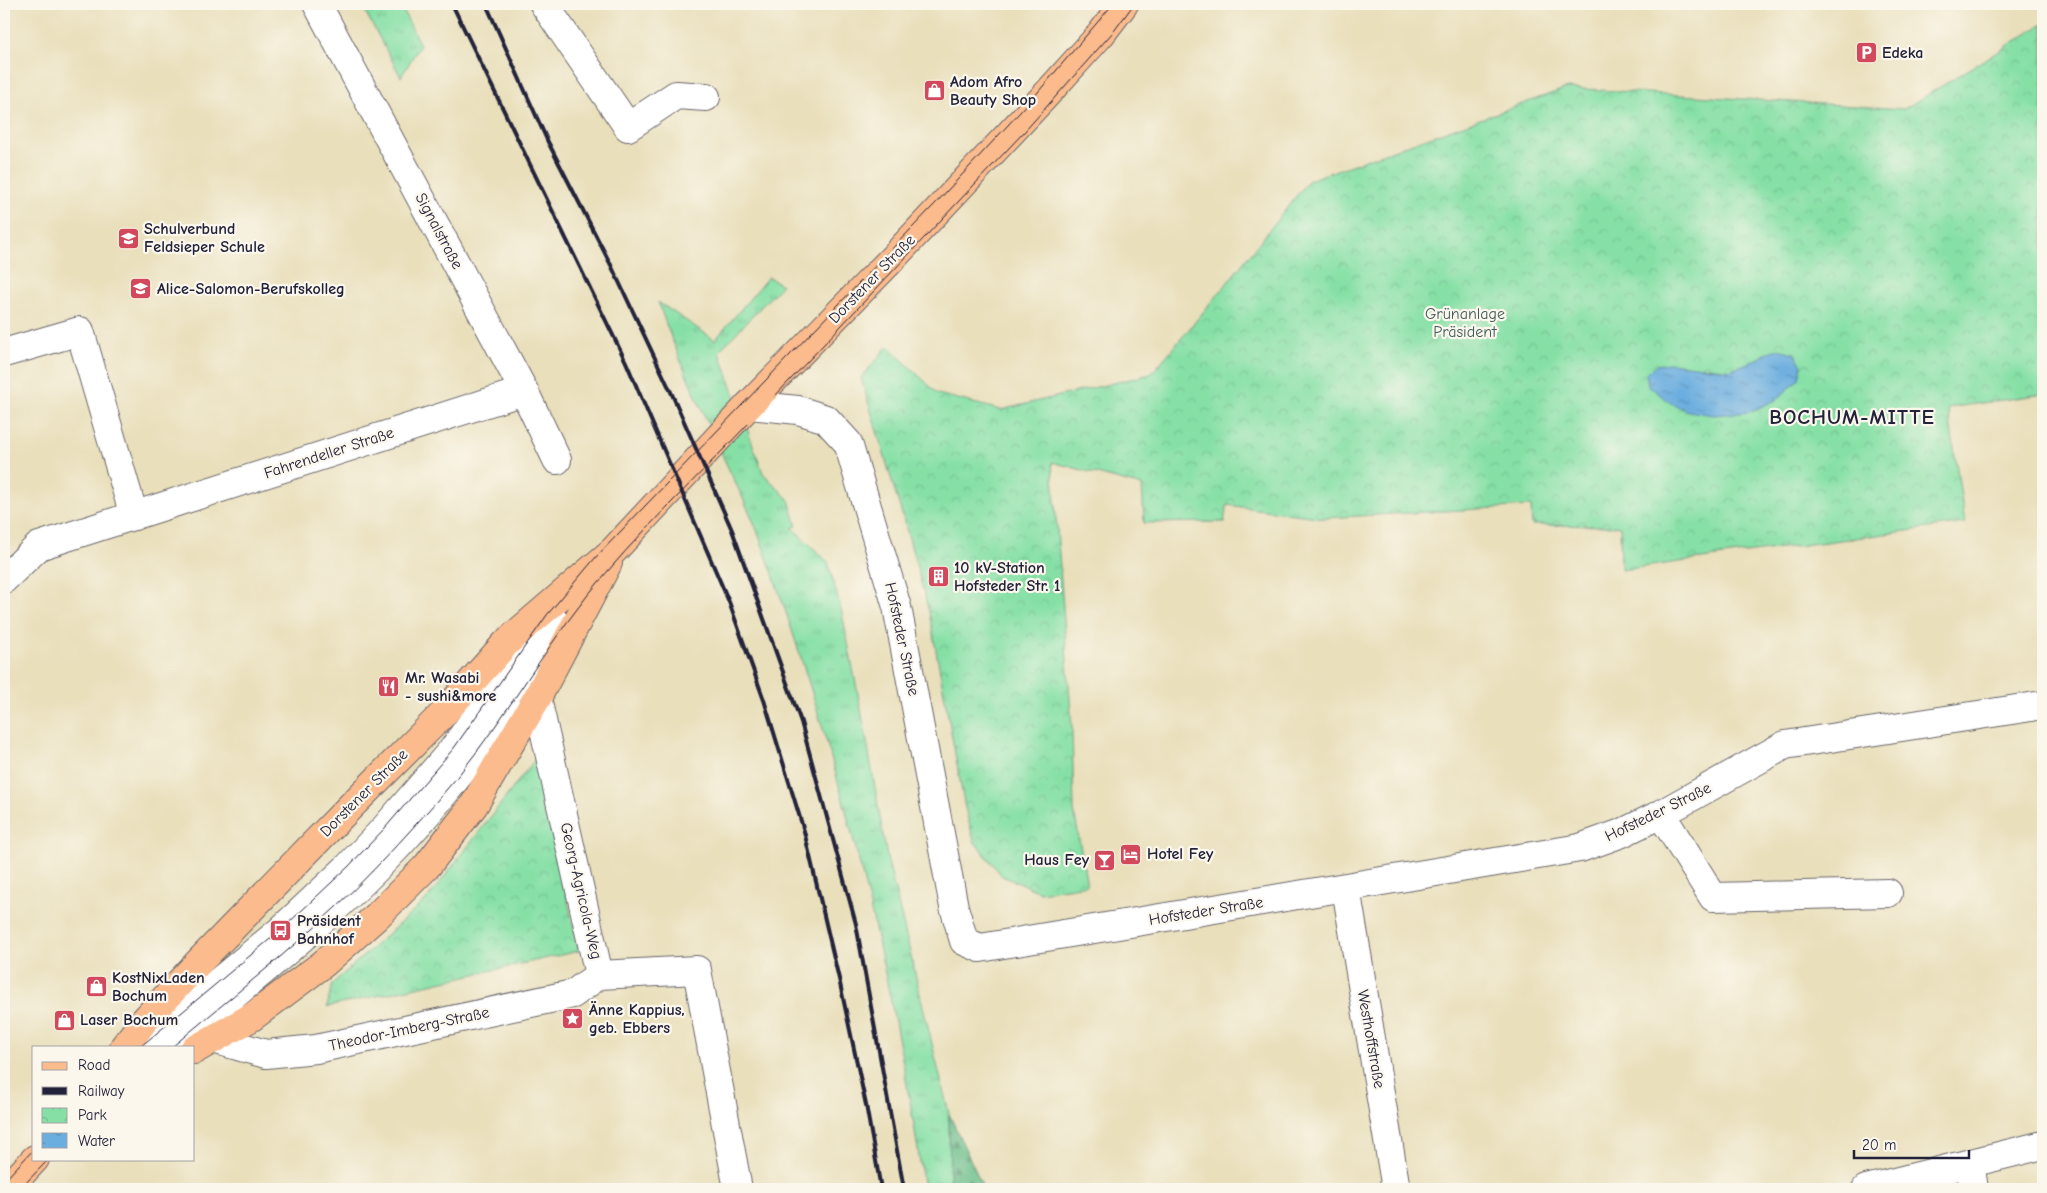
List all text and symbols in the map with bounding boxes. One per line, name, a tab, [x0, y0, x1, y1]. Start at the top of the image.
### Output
parking icon: Edeka	[1854, 41, 1878, 65]
place label: Edeka	[1882, 44, 1923, 62]
place label: Adom Afro Beauty Shop	[950, 73, 1036, 109]
shop icon: Adom Afro Beauty Shop	[922, 79, 946, 103]
street label: Signalstraße	[411, 190, 467, 272]
place label: Schulverbund Feldsieper Schule	[144, 220, 265, 256]
school or university icon: Schulverbund Feldsieper Schule	[116, 226, 140, 250]
street label: Dorstener Straße	[825, 231, 919, 327]
school or university icon: Alice-Salomon-Berufskolleg	[129, 277, 153, 301]
place label: Alice-Salomon-Berufskolleg	[157, 280, 345, 298]
park label: Grünanlage Präsident	[1425, 305, 1505, 341]
district label: BOCHUM-MITTE	[1769, 405, 1935, 429]
street label: Fahrendeller Straße	[262, 424, 396, 482]
place label: 10 kV-Station Hofsteder Str. 1	[954, 559, 1060, 595]
building icon: 10 kV-Station Hofsteder Str. 1	[926, 565, 950, 589]
street label: Hofsteder Straße	[881, 581, 923, 697]
place label: Mr. Wasabi - sushi&more	[405, 669, 496, 705]
restaurant icon: Mr. Wasabi - sushi&more	[377, 675, 401, 699]
street label: Dorstener Straße	[316, 745, 412, 841]
street label: Hofsteder Straße	[1602, 779, 1714, 845]
street label: Georg-Agricola-Weg	[557, 821, 605, 961]
hotel icon: Hotel Fey	[1119, 842, 1143, 866]
place label: Hotel Fey	[1147, 845, 1214, 863]
bar icon: Haus Fey	[1093, 848, 1117, 872]
place label: Haus Fey	[1024, 851, 1090, 869]
street label: Hofsteder Straße	[1148, 893, 1264, 929]
place label: Präsident Bahnhof	[297, 912, 362, 948]
bus stop icon: Präsident Bahnhof	[269, 918, 293, 942]
place label: KostNixLaden Bochum	[112, 969, 205, 1005]
shop icon: KostNixLaden Bochum	[84, 975, 108, 999]
street label: Westhoffstraße	[1353, 988, 1389, 1090]
place label: Änne Kappius, geb. Ebbers	[589, 1001, 685, 1037]
street label: Theodor-Imberg-Straße	[327, 1003, 491, 1055]
place icon: Änne Kappius, geb. Ebbers	[561, 1007, 585, 1031]
shop icon: Laser Bochum	[52, 1008, 76, 1032]
place label: Laser Bochum	[80, 1011, 178, 1029]
legend	[32, 1046, 195, 1160]
text: Road	[78, 1056, 110, 1074]
text: Railway	[78, 1082, 125, 1100]
text: Park	[78, 1106, 107, 1124]
scale bar	[1854, 1128, 1970, 1160]
text: Water	[78, 1132, 115, 1150]
text: 20 m	[1862, 1136, 1896, 1154]

